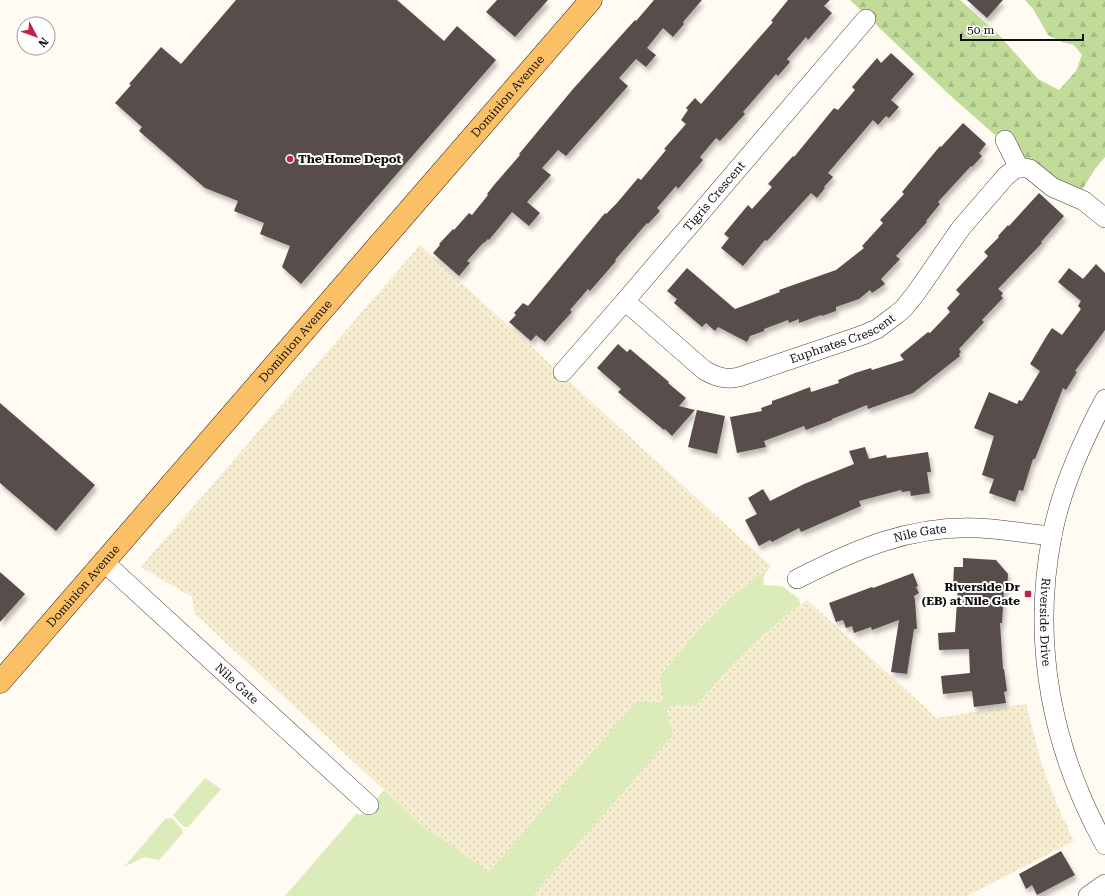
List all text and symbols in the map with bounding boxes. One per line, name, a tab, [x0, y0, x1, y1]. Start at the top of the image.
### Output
north arrow	[16, 16, 56, 56]
scale bar	[961, 16, 1083, 42]
text: 50 m	[967, 23, 994, 37]
text: N	[35, 35, 51, 50]
street label: Dominion Avenue	[468, 52, 547, 140]
place label: The Home Depot	[298, 152, 402, 166]
marker: The Home Depot	[285, 154, 295, 164]
street label: Tigris Crescent	[681, 158, 749, 234]
street label: Dominion Avenue	[256, 297, 335, 385]
street label: Euphrates Crescent	[788, 311, 898, 366]
street label: Nile Gate	[892, 522, 948, 545]
street label: Dominion Avenue	[44, 542, 123, 630]
street label: Riverside Drive	[1037, 577, 1054, 667]
place label: Riverside Dr (EB) at Nile Gate	[922, 580, 1021, 608]
marker: Riverside Dr (EB) at Nile Gate	[1023, 589, 1033, 599]
street label: Nile Gate	[212, 660, 261, 707]

